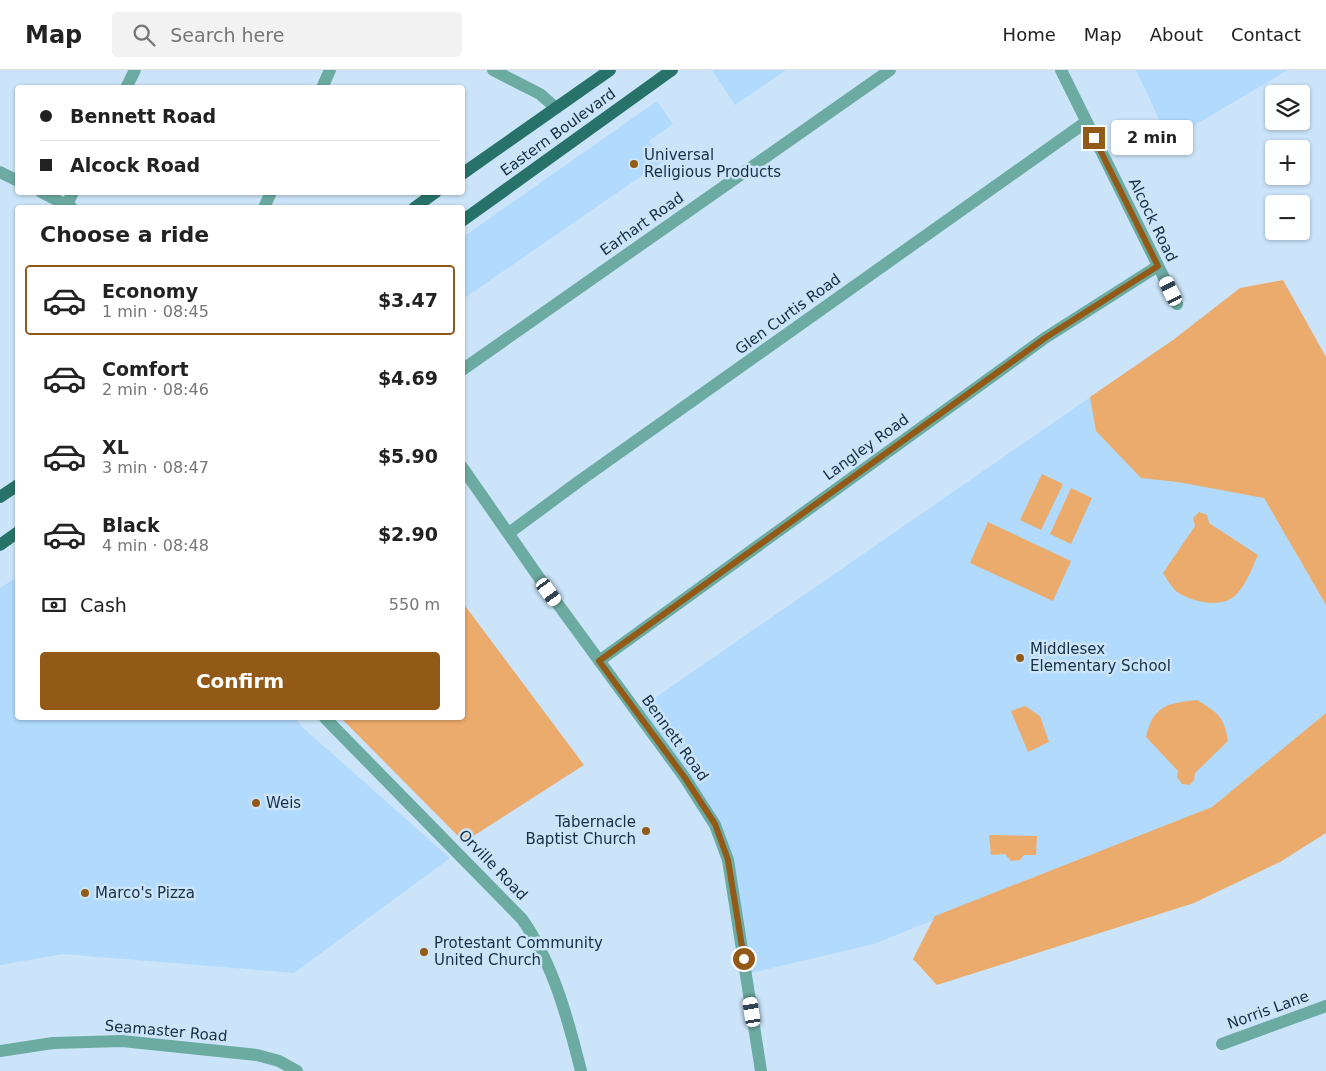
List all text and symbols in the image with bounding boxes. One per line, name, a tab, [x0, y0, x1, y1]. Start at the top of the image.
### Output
search box	[112, 12, 462, 57]
text: Map	[25, 21, 82, 49]
icon: search	[130, 21, 158, 49]
text: Search here	[170, 24, 284, 46]
text: Home	[1003, 24, 1056, 45]
text: Map	[1084, 24, 1122, 45]
text: About	[1150, 24, 1203, 45]
text: Contact	[1231, 24, 1301, 45]
street label: Eastern Boulevard	[497, 84, 619, 180]
map controls	[1265, 85, 1310, 240]
button: layers	[1265, 85, 1310, 130]
text: Bennett Road	[70, 105, 216, 127]
callout: 2 min	[1112, 120, 1194, 156]
route end	[1083, 127, 1105, 149]
text: 2 min	[1127, 128, 1177, 147]
button: +	[1265, 140, 1310, 185]
place label: Universal Religious Products	[644, 146, 781, 181]
text: Alcock Road	[70, 154, 200, 176]
marker: Universal Religious Products	[628, 158, 640, 170]
street label: Alcock Road	[1125, 175, 1181, 265]
street label: Earhart Road	[597, 189, 687, 259]
button: −	[1265, 195, 1310, 240]
text: Choose a ride	[40, 222, 209, 247]
street label: Glen Curtis Road	[732, 270, 844, 358]
car	[1157, 274, 1184, 308]
icon: car	[42, 278, 87, 323]
text: Economy	[102, 280, 198, 302]
text: $3.47	[378, 289, 438, 311]
text: 1 min · 08:45	[102, 302, 209, 321]
icon: car	[42, 356, 87, 401]
text: Comfort	[102, 358, 189, 380]
text: $4.69	[378, 367, 438, 389]
text: 2 min · 08:46	[102, 380, 209, 399]
street label: Langley Road	[820, 410, 912, 484]
icon: car	[42, 434, 87, 479]
text: XL	[102, 436, 129, 458]
text: $5.90	[378, 445, 438, 467]
text: 3 min · 08:47	[102, 458, 209, 477]
icon: car	[42, 512, 87, 557]
text: Black	[102, 514, 160, 536]
text: $2.90	[378, 523, 438, 545]
text: 4 min · 08:48	[102, 536, 209, 555]
car	[534, 575, 563, 609]
icon: cash	[40, 591, 68, 619]
text: Cash	[80, 594, 127, 616]
text: 550 m	[389, 595, 440, 614]
place label: Middlesex Elementary School	[1030, 640, 1171, 675]
button: Confirm	[40, 652, 440, 710]
marker: Middlesex Elementary School	[1014, 652, 1026, 664]
street label: Bennett Road	[638, 691, 712, 785]
place label: Weis	[266, 794, 301, 812]
marker: Weis	[250, 797, 262, 809]
place label: Tabernacle Baptist Church	[525, 813, 636, 848]
marker: Tabernacle Baptist Church	[640, 825, 652, 837]
street label: Orville Road	[455, 826, 531, 904]
place label: Marco's Pizza	[95, 884, 195, 902]
marker: Marco's Pizza	[79, 887, 91, 899]
place label: Protestant Community United Church	[434, 934, 603, 969]
marker: Protestant Community United Church	[418, 946, 430, 958]
route start	[733, 948, 755, 970]
street label: Norris Lane	[1225, 987, 1311, 1033]
car	[742, 996, 761, 1028]
street label: Seamaster Road	[104, 1017, 228, 1045]

